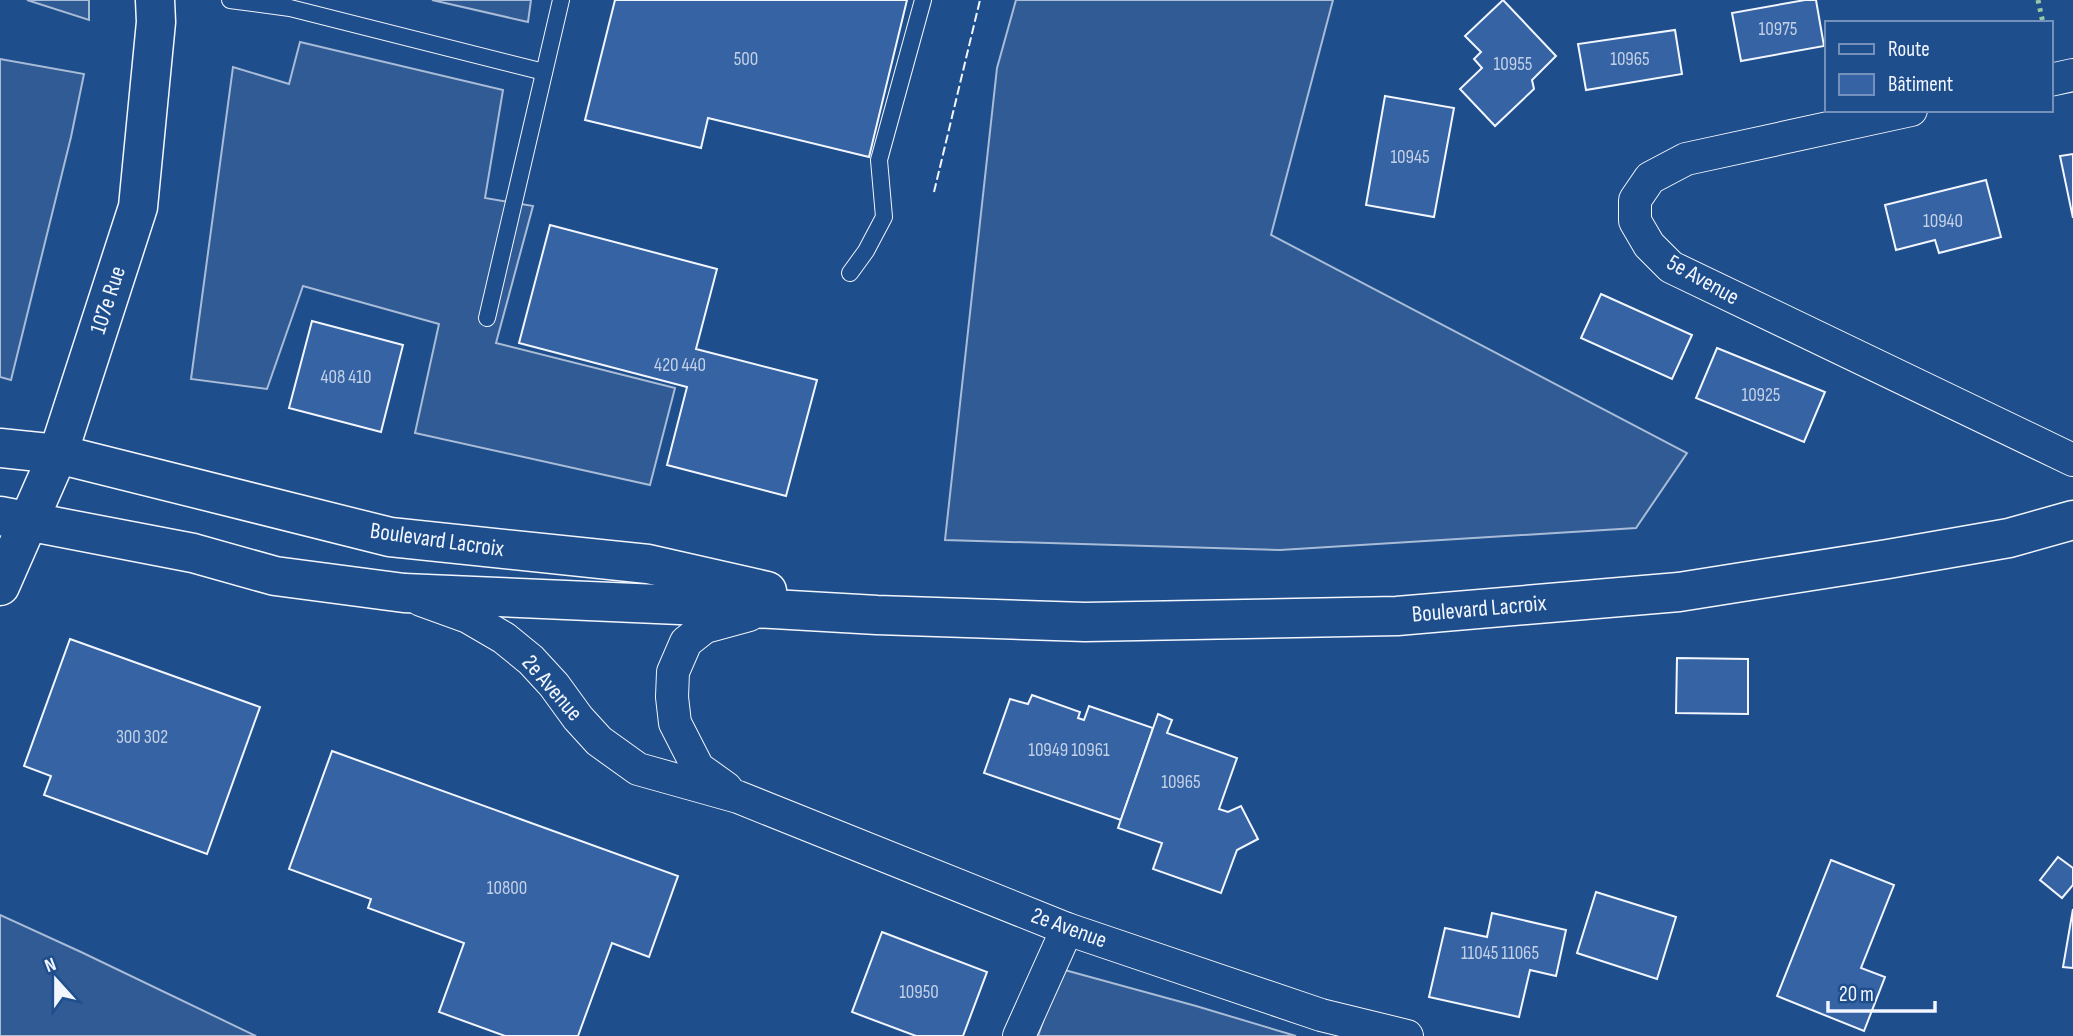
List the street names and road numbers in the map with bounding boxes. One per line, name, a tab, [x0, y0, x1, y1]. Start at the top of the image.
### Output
street label: 5e Avenue	[1662, 249, 1744, 311]
street label: 107e Rue	[84, 263, 132, 337]
street label: Boulevard Lacroix	[368, 517, 506, 563]
street label: Boulevard Lacroix	[1411, 589, 1548, 629]
street label: 2e Avenue	[516, 649, 588, 727]
street label: 2e Avenue	[1027, 901, 1111, 955]

